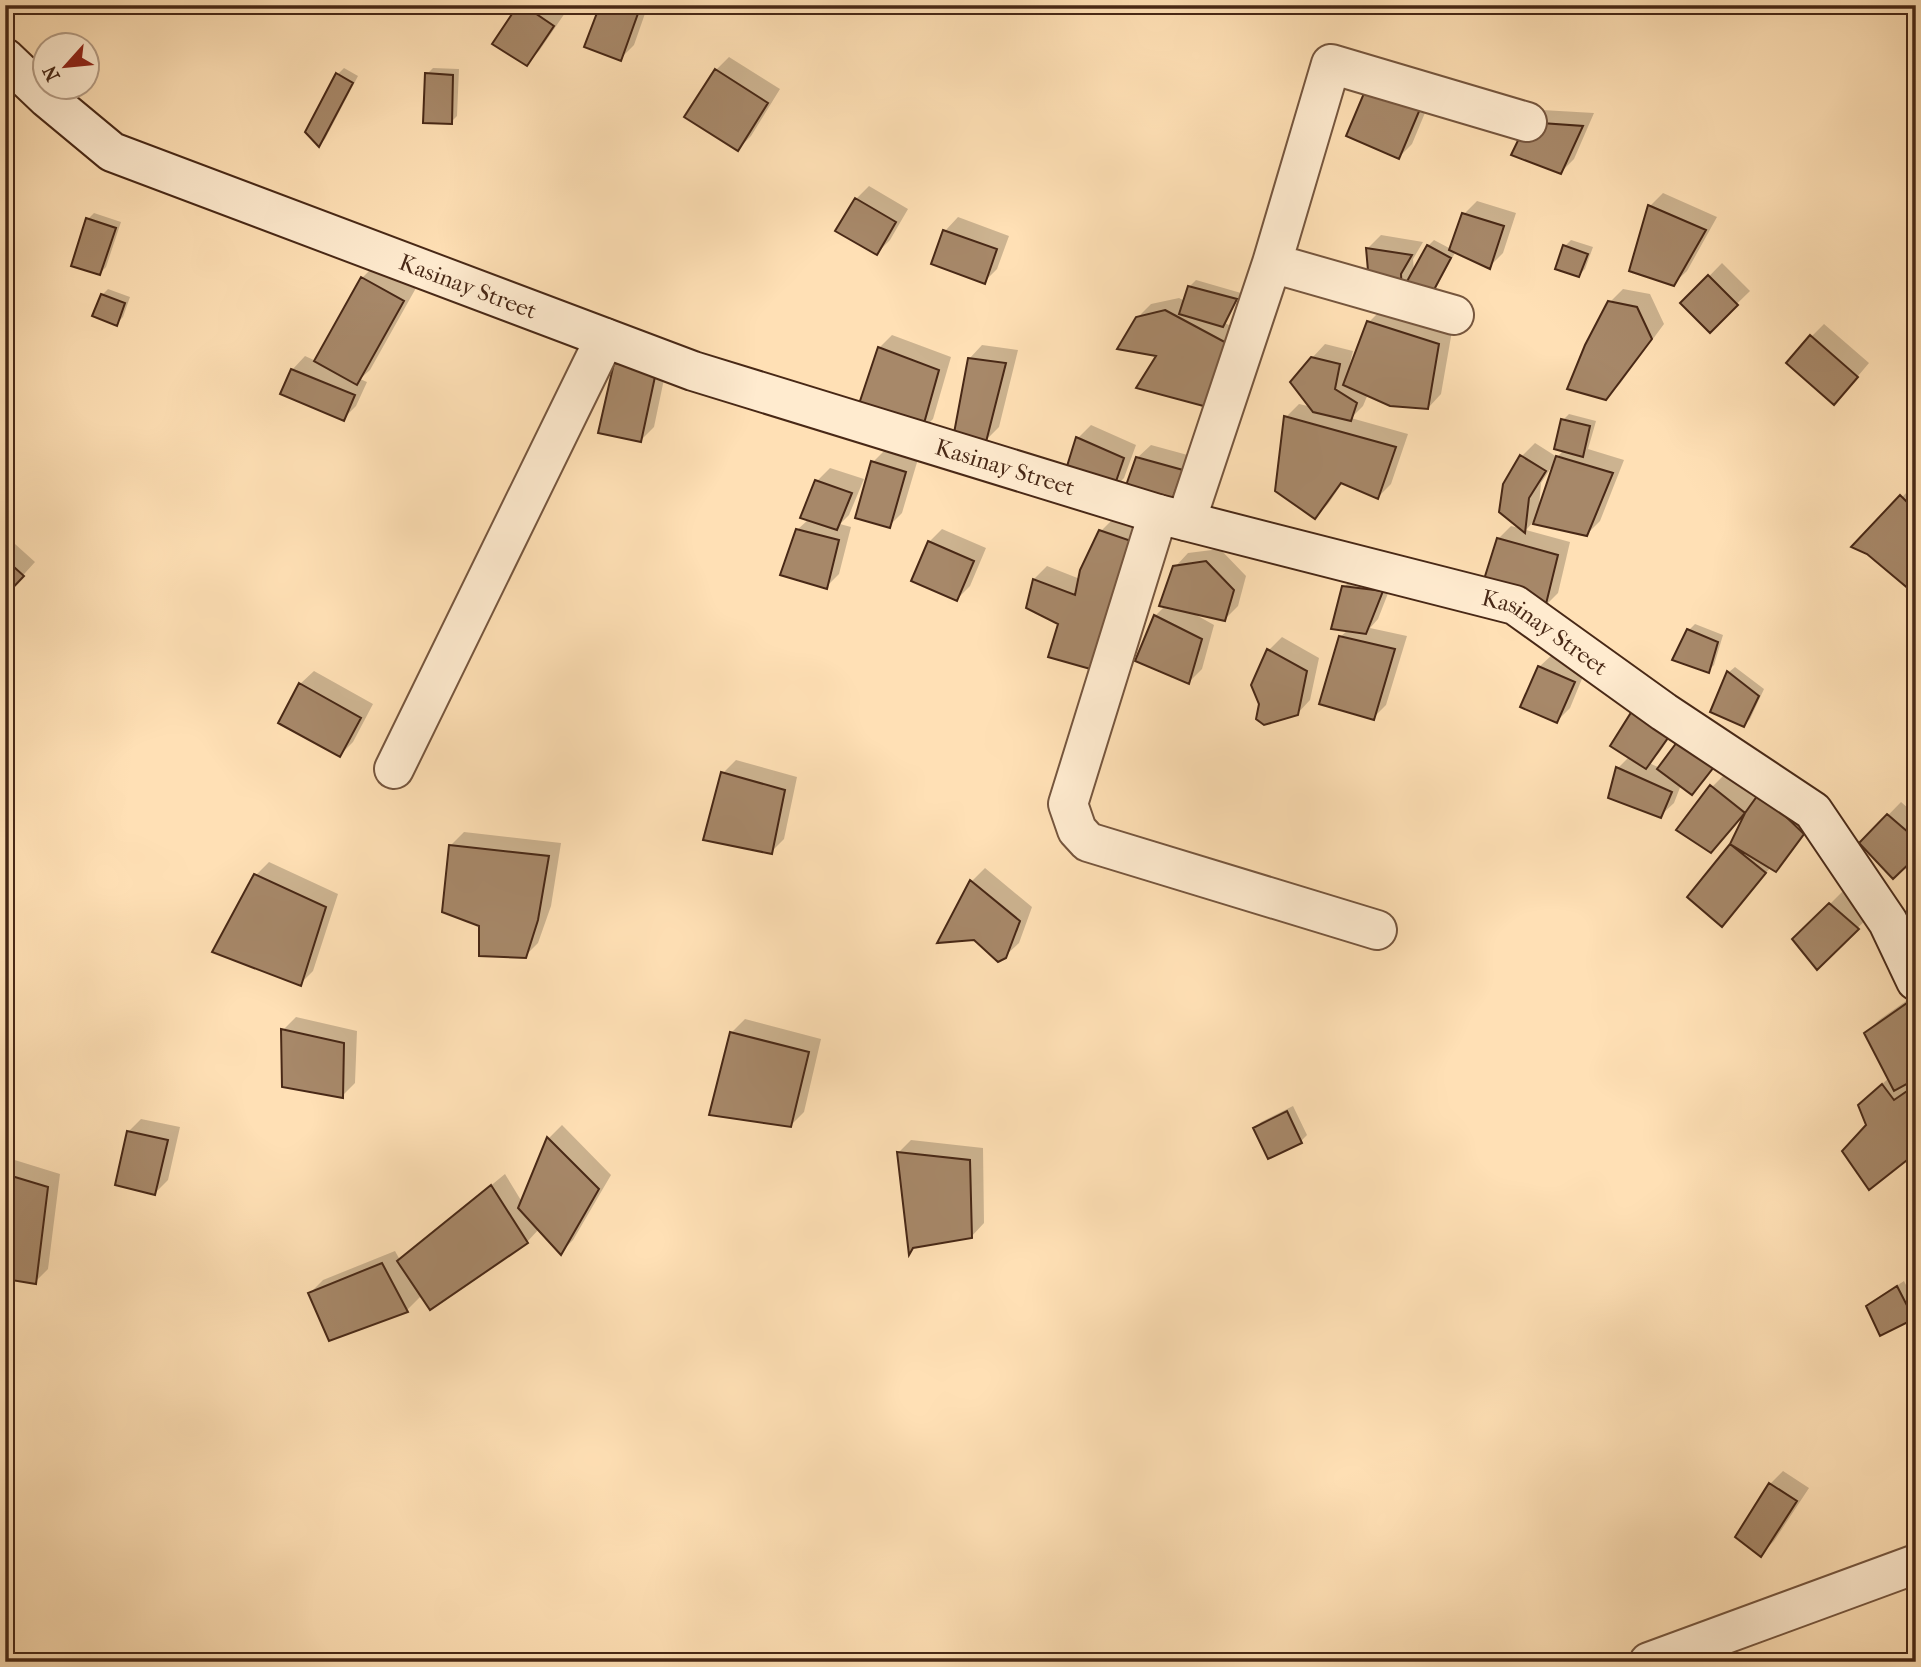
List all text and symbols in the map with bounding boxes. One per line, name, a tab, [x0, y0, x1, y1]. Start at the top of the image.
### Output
north arrow	[32, 32, 102, 102]
text: N	[38, 61, 65, 85]
street label: Kasinay Street	[395, 249, 540, 325]
street label: Kasinay Street	[932, 433, 1078, 502]
street label: Kasinay Street	[1479, 584, 1613, 681]

